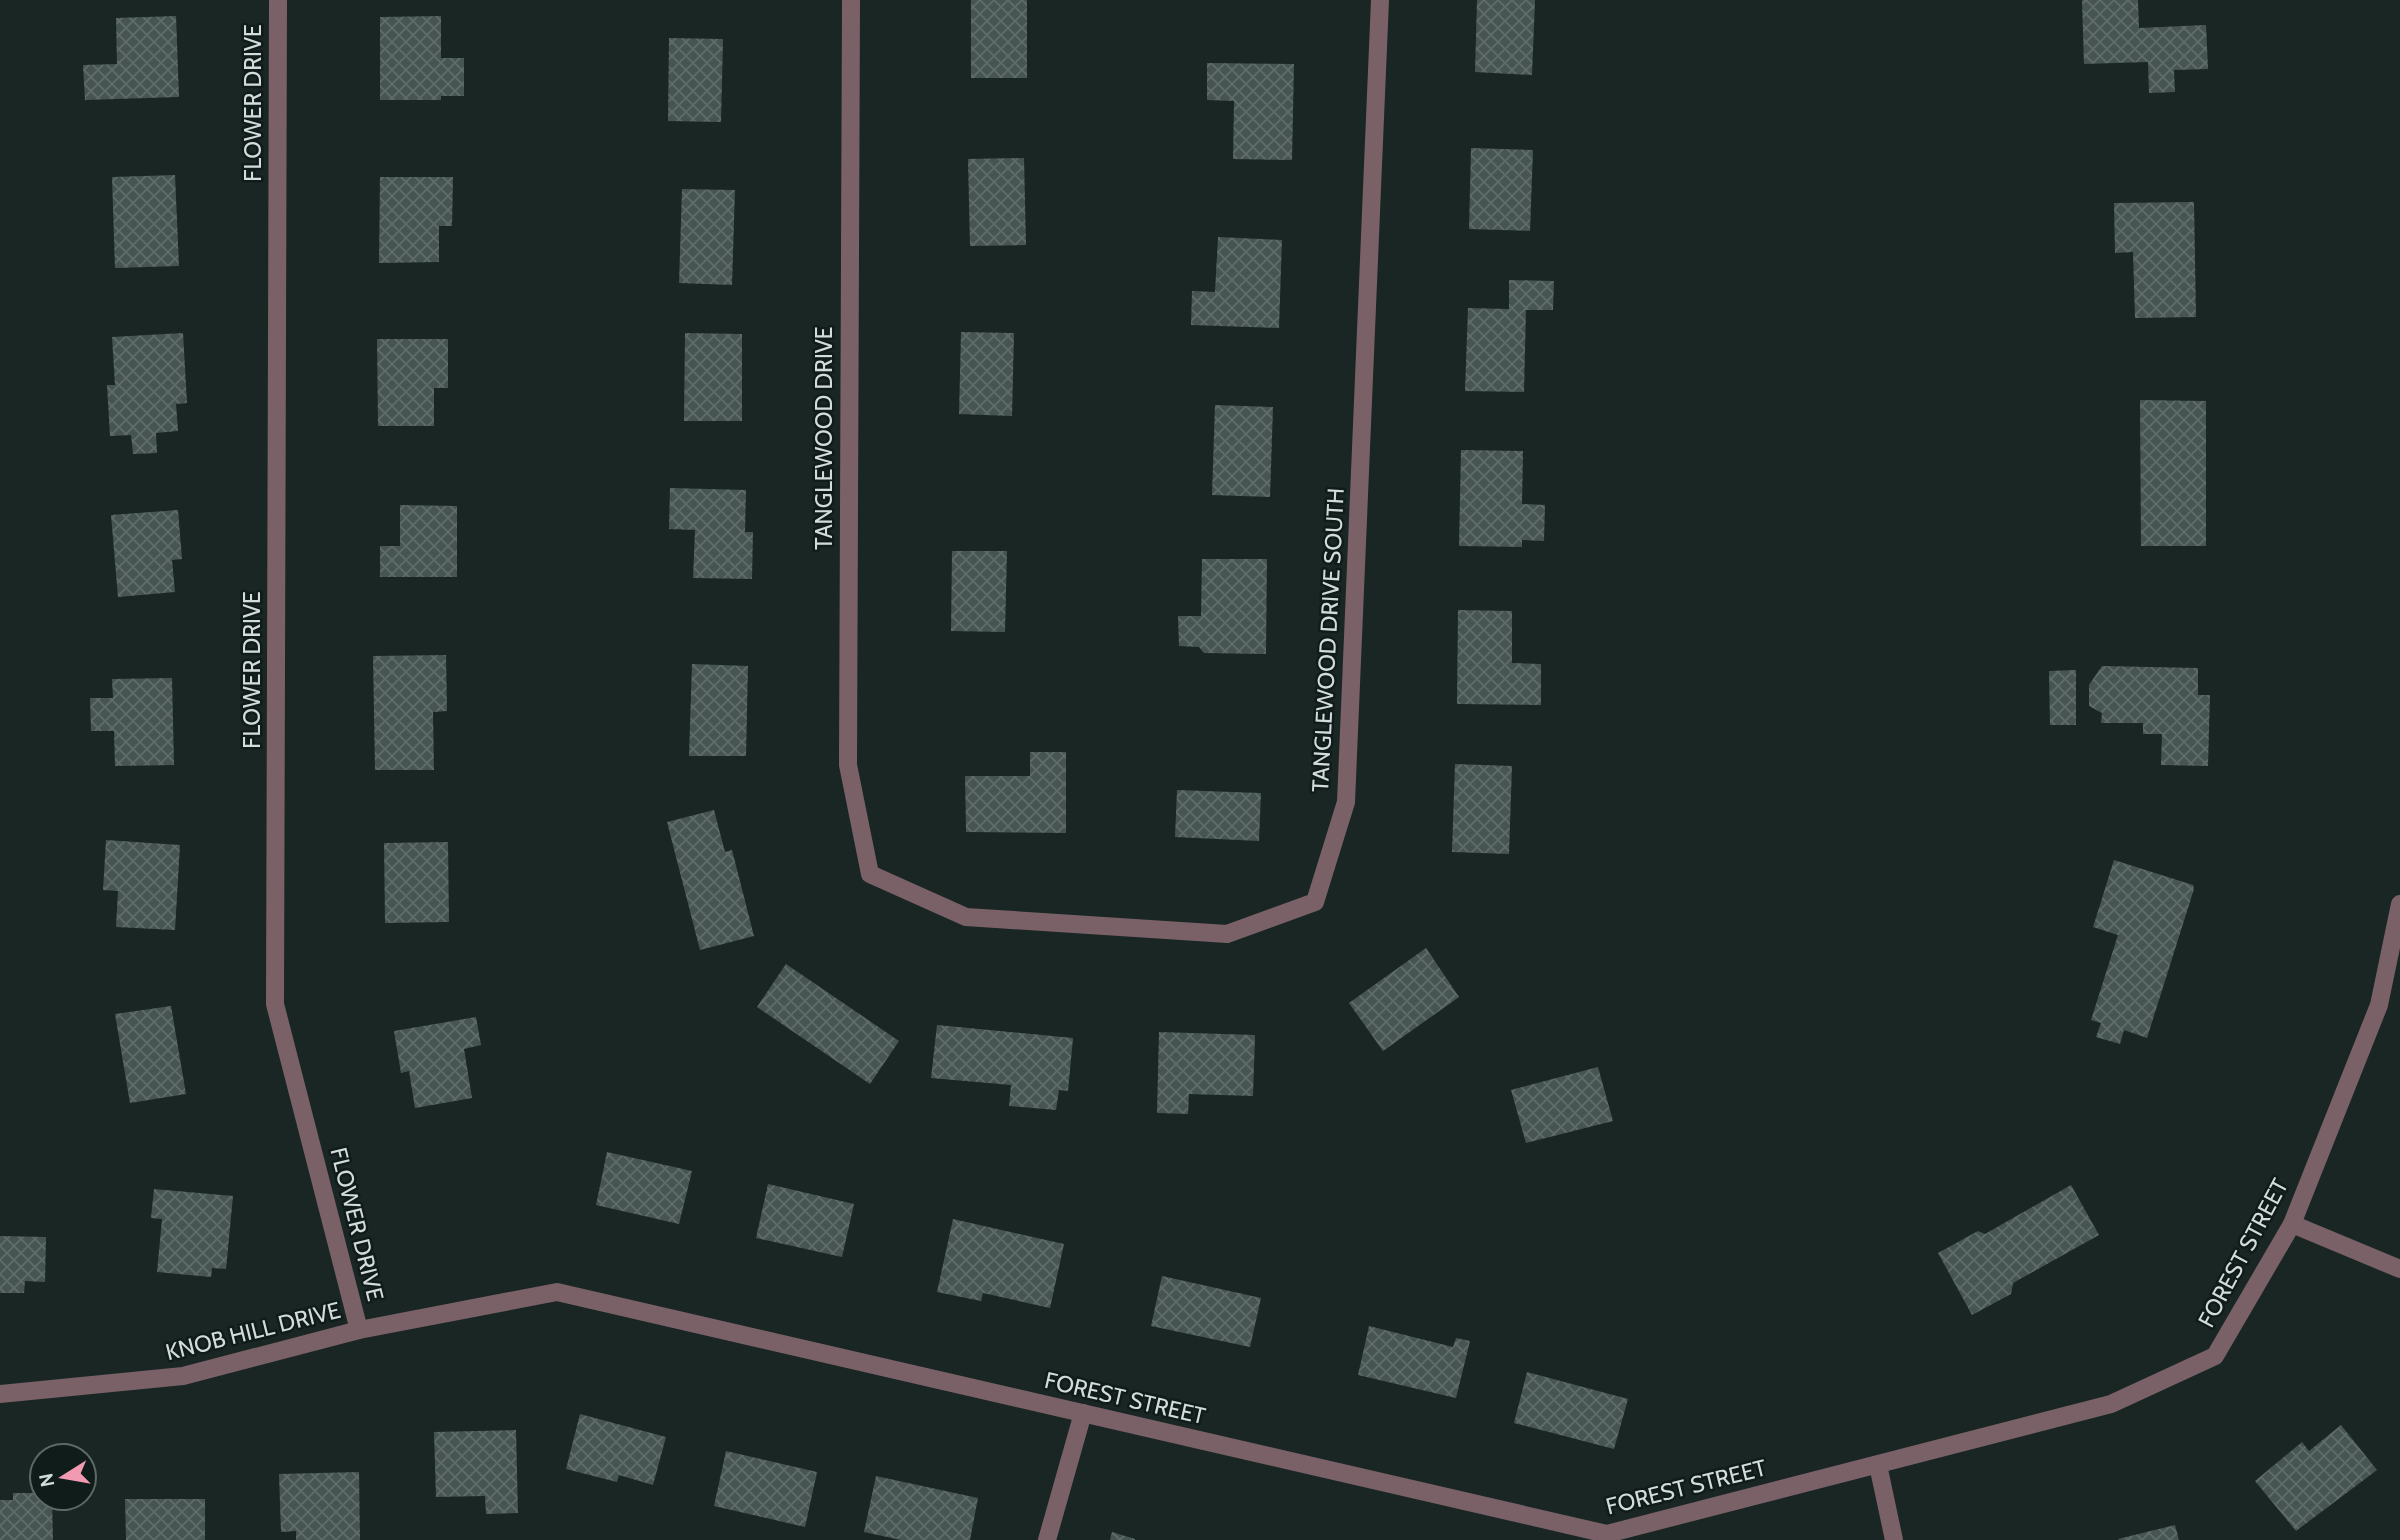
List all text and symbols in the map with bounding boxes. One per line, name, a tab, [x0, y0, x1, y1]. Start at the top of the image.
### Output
street label: FLOWER DRIVE	[239, 24, 267, 182]
street label: TANGLEWOOD DRIVE	[810, 326, 838, 550]
street label: TANGLEWOOD DRIVE SOUTH	[1306, 487, 1350, 793]
street label: FLOWER DRIVE	[238, 591, 266, 749]
street label: FLOWER DRIVE	[324, 1144, 390, 1304]
street label: FOREST STREET	[2192, 1174, 2294, 1332]
street label: KNOB HILL DRIVE	[163, 1296, 343, 1366]
street label: FOREST STREET	[1042, 1366, 1208, 1430]
north arrow	[28, 1442, 98, 1512]
street label: FOREST STREET	[1603, 1454, 1769, 1520]
text: N	[34, 1471, 59, 1489]

